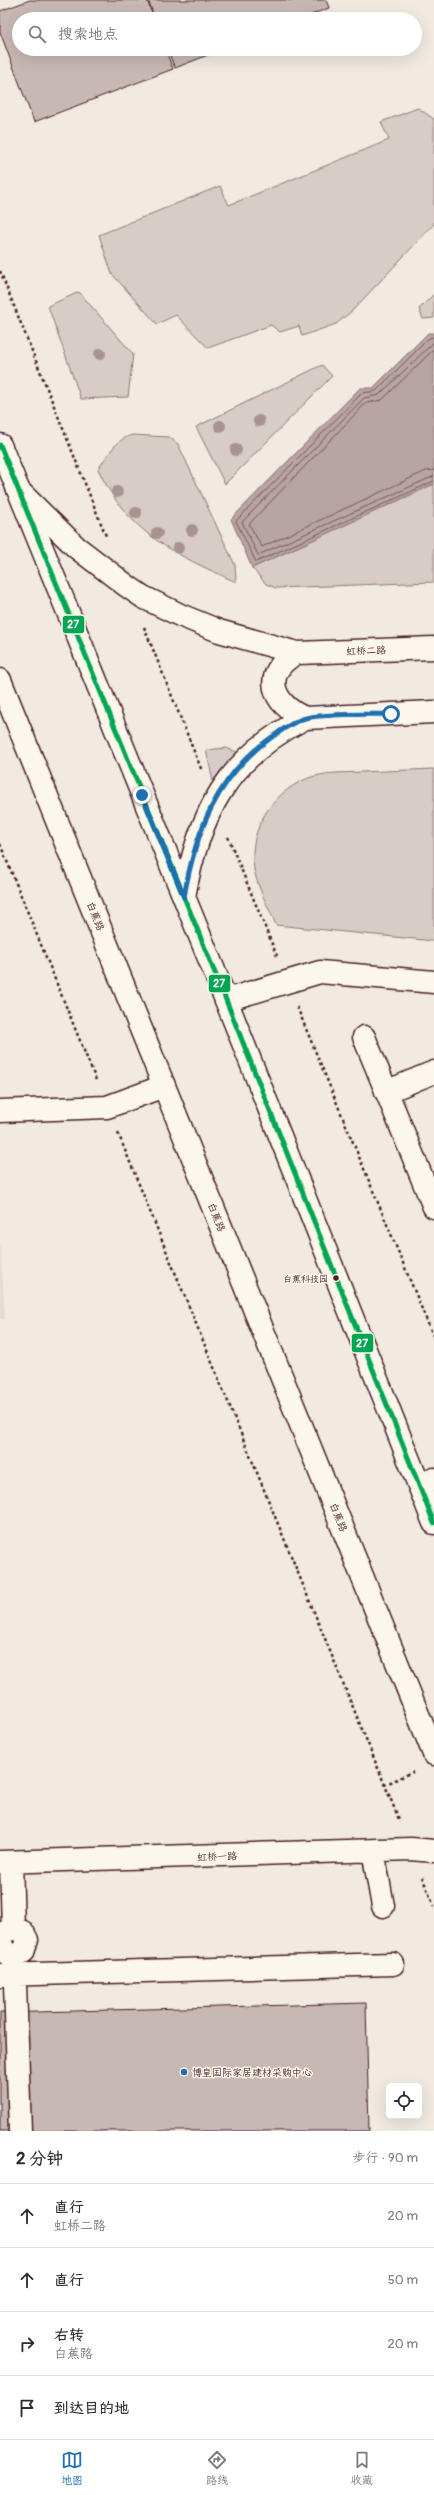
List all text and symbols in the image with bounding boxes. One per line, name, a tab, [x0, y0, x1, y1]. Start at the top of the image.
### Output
search box	[12, 12, 422, 56]
icon: search	[26, 23, 48, 45]
text: 搜索地点	[58, 25, 118, 44]
line badge: 27	[62, 615, 85, 634]
text: 27	[67, 618, 79, 631]
street label: 虹桥二路	[346, 644, 386, 658]
route start	[382, 705, 400, 723]
route end	[133, 786, 151, 804]
street label: 白蕉路	[84, 900, 106, 933]
line badge: 27	[208, 974, 231, 993]
text: 27	[213, 977, 225, 990]
street label: 白蕉路	[205, 1201, 227, 1234]
marker: 白蕉科技园	[331, 1273, 341, 1283]
place label: 白蕉科技园	[283, 1274, 328, 1285]
line badge: 27	[351, 1333, 374, 1353]
text: 27	[356, 1337, 368, 1350]
street label: 白蕉路	[327, 1501, 349, 1534]
street label: 虹桥一路	[197, 1850, 237, 1864]
marker: 博皇国际家居建材采购中心	[179, 2067, 189, 2077]
place label: 博皇国际家居建材采购中心	[192, 2067, 312, 2079]
map controls	[386, 2083, 422, 2119]
button: locate	[386, 2083, 422, 2119]
text: 2 分钟	[16, 2148, 63, 2169]
text: 步行 · 90 m	[352, 2150, 418, 2166]
text: 直行	[54, 2198, 84, 2217]
icon: ahead	[16, 2205, 38, 2227]
text: 20 m	[387, 2208, 418, 2224]
text: 虹桥二路	[54, 2218, 106, 2234]
icon: ahead	[16, 2269, 38, 2291]
text: 直行	[54, 2271, 84, 2290]
text: 50 m	[388, 2272, 418, 2288]
text: 右转	[54, 2326, 84, 2345]
icon: right	[16, 2333, 38, 2355]
text: 20 m	[387, 2336, 418, 2352]
text: 白蕉路	[54, 2346, 93, 2362]
icon: arrive	[16, 2397, 38, 2419]
text: 到达目的地	[54, 2399, 129, 2418]
tab: 地图	[61, 2449, 83, 2487]
tab: 路线	[206, 2449, 228, 2487]
tab: 收藏	[351, 2449, 373, 2487]

